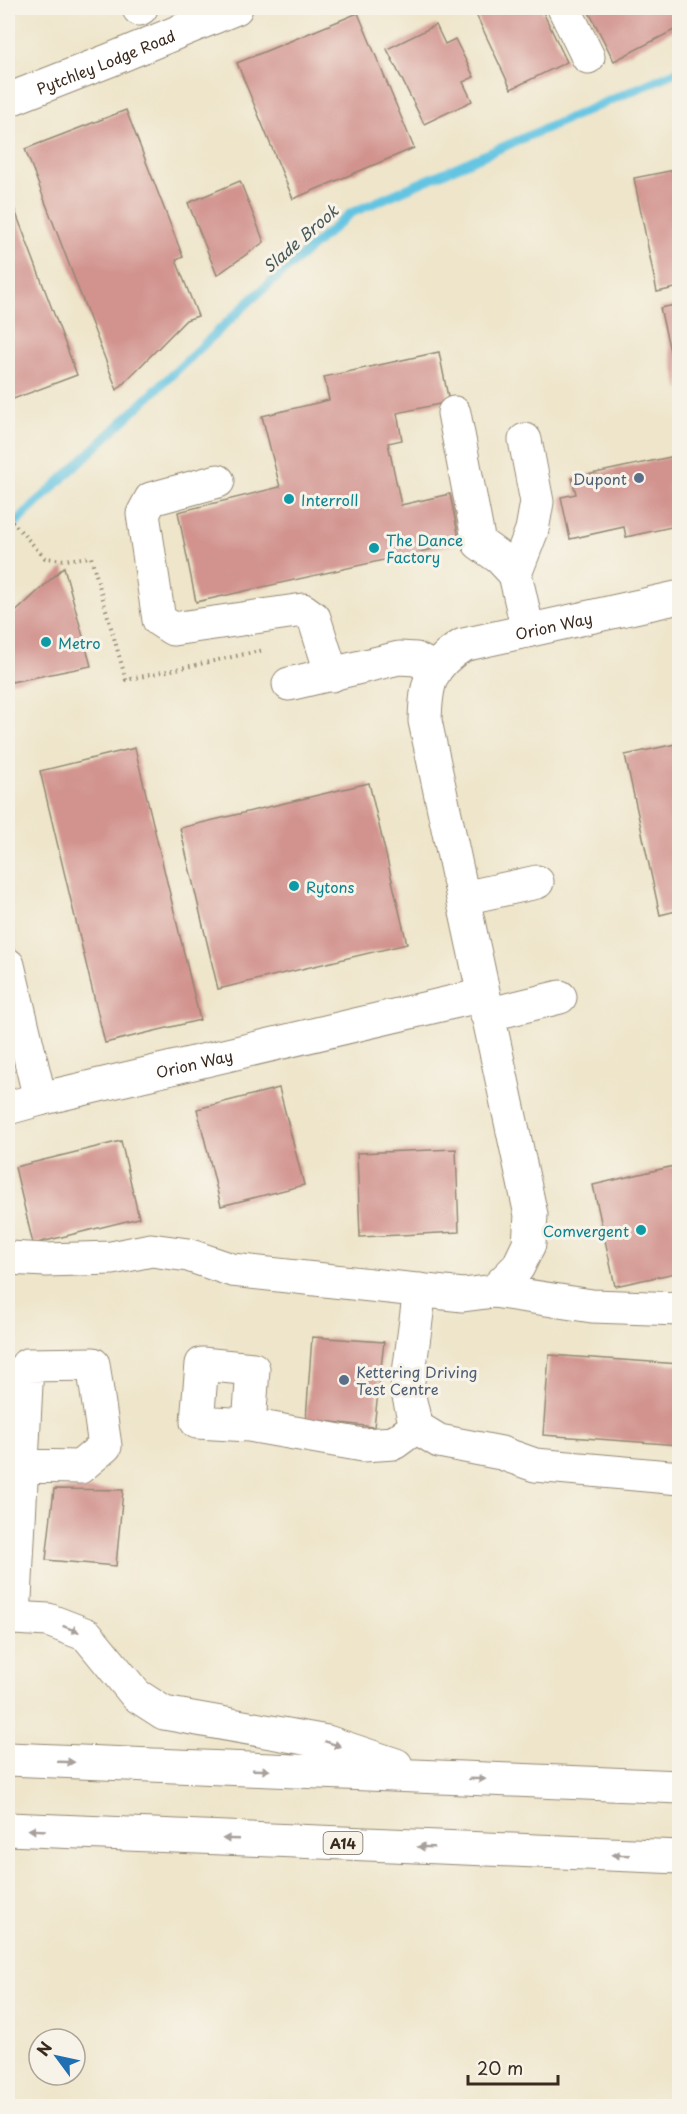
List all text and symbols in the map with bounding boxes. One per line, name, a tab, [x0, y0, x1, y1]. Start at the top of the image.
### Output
street label: Pytchley Lodge Road	[33, 23, 178, 99]
water label: Slade Brook	[257, 198, 344, 278]
place label: Dupont	[573, 467, 627, 490]
marker: Dupont	[632, 471, 646, 485]
place label: Interroll	[301, 488, 358, 511]
marker: Interroll	[282, 492, 296, 506]
place label: The Dance Factory	[386, 528, 463, 568]
marker: The Dance Factory	[367, 541, 381, 555]
street label: Orion Way	[513, 605, 594, 645]
place label: Metro	[58, 631, 101, 654]
marker: Metro	[39, 635, 53, 649]
place label: Rytons	[306, 875, 355, 898]
marker: Rytons	[287, 879, 301, 893]
street label: Orion Way	[153, 1043, 235, 1083]
place label: Comvergent	[543, 1219, 629, 1242]
marker: Comvergent	[634, 1223, 648, 1237]
place label: Kettering Driving Test Centre	[356, 1360, 477, 1400]
marker: Kettering Driving Test Centre	[337, 1373, 351, 1387]
one-way arrow	[62, 1625, 80, 1634]
one-way arrow	[324, 1740, 342, 1749]
one-way arrow	[56, 1758, 75, 1767]
one-way arrow	[251, 1766, 270, 1775]
one-way arrow	[467, 1775, 486, 1784]
one-way arrow	[27, 1826, 46, 1835]
road number: A14	[324, 1832, 362, 1854]
one-way arrow	[222, 1834, 241, 1843]
one-way arrow	[417, 1842, 436, 1851]
one-way arrow	[612, 1850, 631, 1859]
north arrow	[27, 2027, 87, 2087]
text: N	[30, 2036, 57, 2060]
scale bar	[468, 2048, 558, 2086]
text: 20 m	[477, 2054, 523, 2081]

